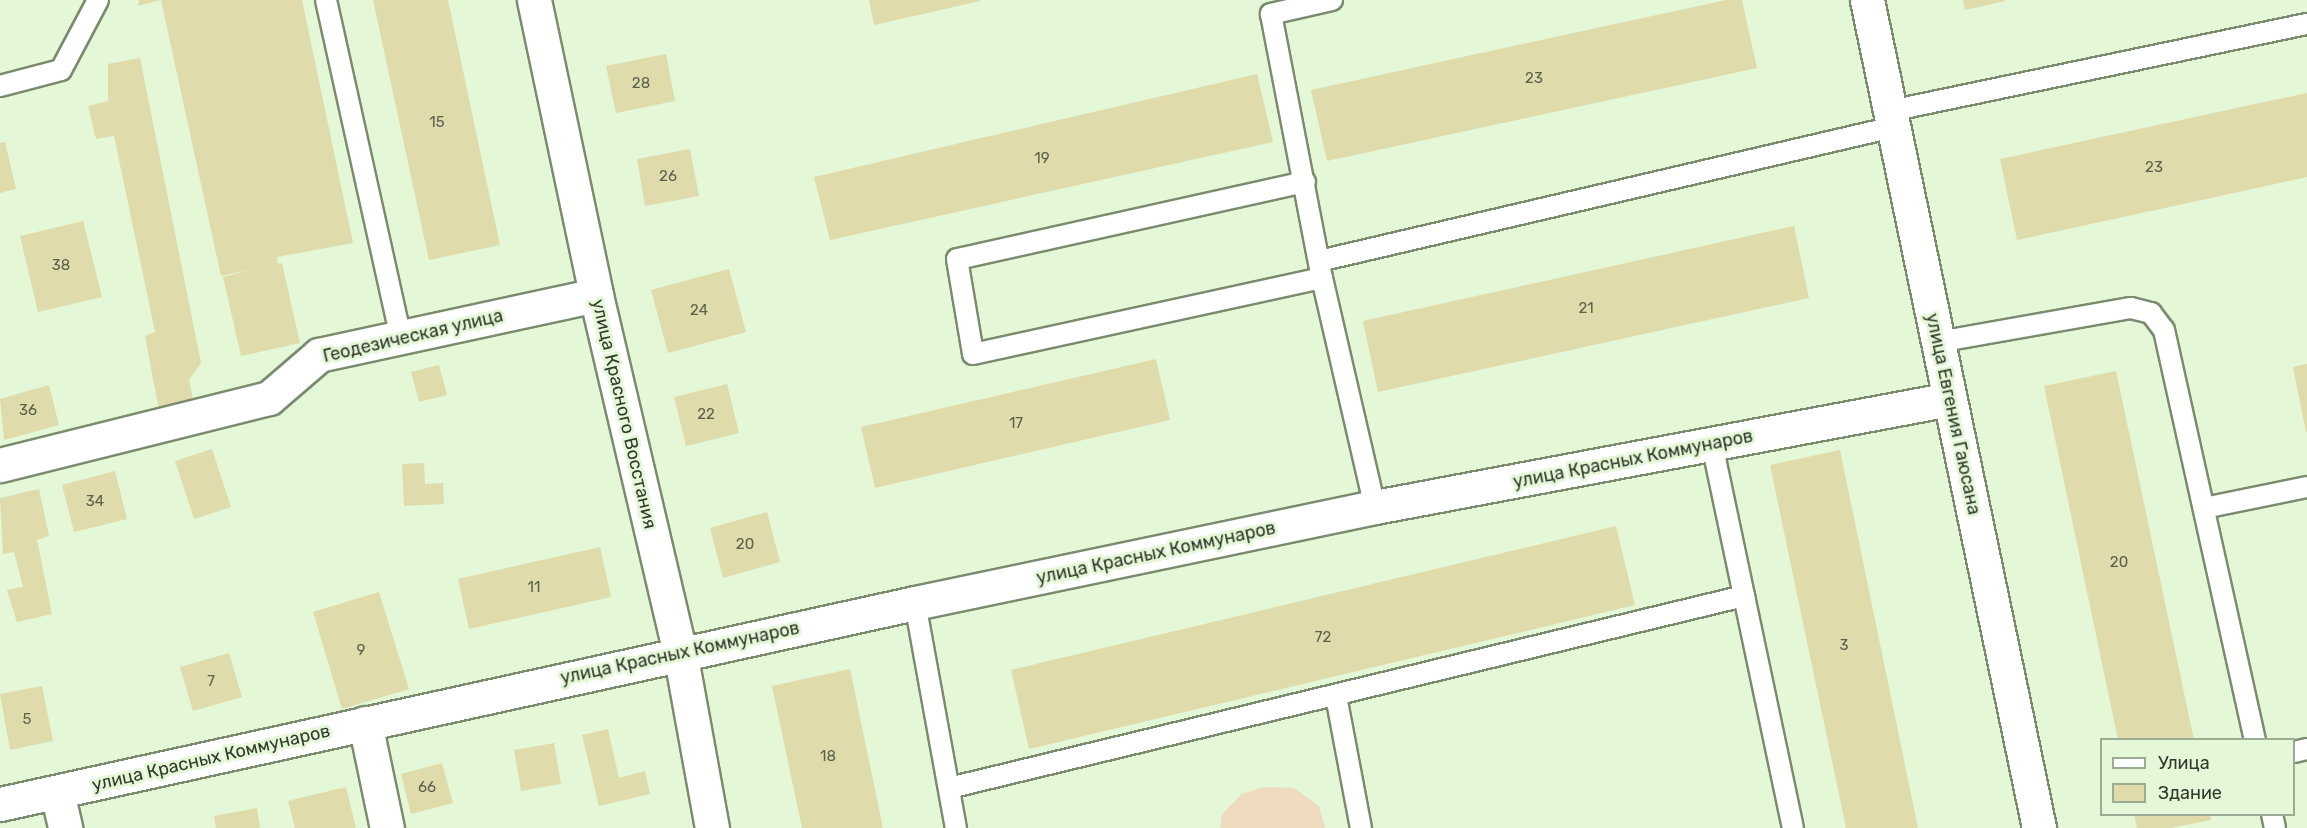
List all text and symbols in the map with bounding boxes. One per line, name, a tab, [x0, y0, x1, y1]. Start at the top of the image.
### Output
house number: 23	[1525, 70, 1543, 88]
house number: 28	[632, 75, 650, 93]
house number: 15	[429, 114, 445, 132]
house number: 19	[1034, 150, 1050, 168]
house number: 23	[2145, 159, 2163, 177]
house number: 26	[659, 168, 677, 186]
house number: 38	[52, 257, 70, 275]
street label: улица Красного Восстания	[587, 297, 661, 531]
house number: 21	[1578, 300, 1594, 318]
house number: 24	[690, 302, 708, 320]
street label: Геодезическая улица	[321, 305, 505, 367]
street label: улица Евгения Гаюсана	[1921, 311, 1985, 517]
house number: 36	[19, 402, 37, 420]
house number: 22	[697, 406, 715, 424]
house number: 17	[1009, 415, 1023, 433]
street label: улица Красных Коммунаров	[1511, 425, 1755, 493]
house number: 34	[86, 493, 104, 511]
street label: улица Красных Коммунаров	[1034, 517, 1278, 589]
house number: 20	[736, 536, 754, 554]
house number: 20	[2110, 554, 2128, 572]
house number: 11	[528, 579, 540, 597]
street label: улица Красных Коммунаров	[558, 617, 802, 689]
house number: 72	[1315, 629, 1331, 647]
house number: 3	[1839, 637, 1849, 655]
house number: 9	[357, 642, 365, 660]
house number: 7	[207, 673, 215, 691]
house number: 5	[23, 711, 31, 729]
street label: улица Красных Коммунаров	[90, 720, 332, 796]
legend	[2100, 738, 2295, 816]
house number: 18	[820, 748, 836, 766]
text: Улица	[2158, 752, 2210, 774]
house number: 66	[418, 779, 436, 797]
text: Здание	[2158, 782, 2222, 804]

